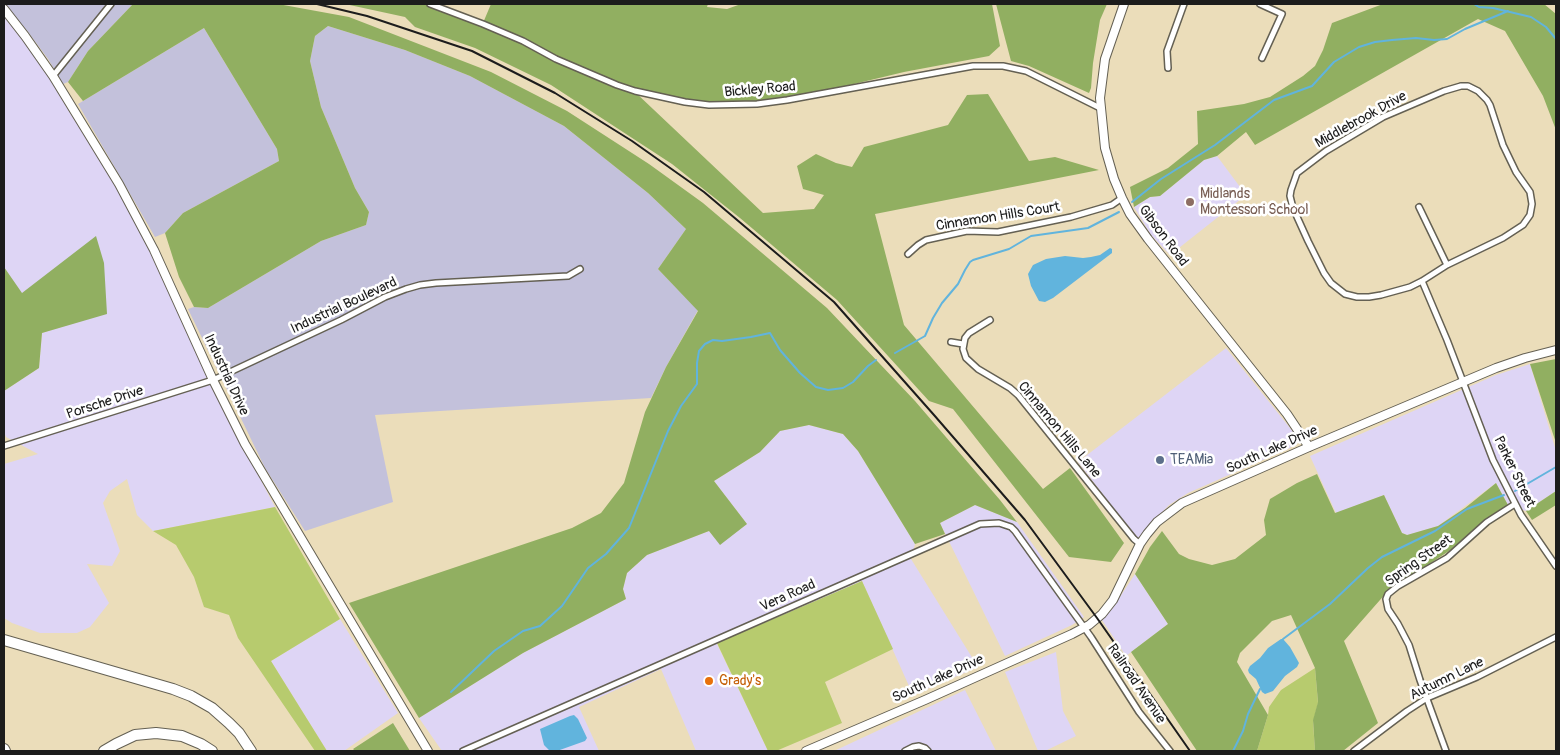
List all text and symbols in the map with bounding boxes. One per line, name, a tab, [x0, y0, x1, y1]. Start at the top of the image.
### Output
street label: Bickley Road	[724, 79, 796, 101]
street label: Middlebrook Drive	[1312, 88, 1410, 152]
place label: Midlands Montessori School	[1200, 186, 1309, 218]
marker: Midlands Montessori School	[1184, 196, 1196, 208]
street label: Cinnamon Hills Court	[935, 199, 1061, 235]
street label: Gibson Road	[1135, 202, 1191, 270]
street label: Industrial Boulevard	[288, 274, 400, 338]
street label: Industrial Drive	[200, 332, 252, 418]
street label: Cinnamon Hills Lane	[1014, 379, 1104, 481]
street label: Porsche Drive	[64, 383, 146, 423]
street label: South Lake Drive	[1224, 422, 1320, 478]
street label: Parker Street	[1489, 434, 1539, 510]
place label: TEAMia	[1170, 452, 1213, 468]
marker: TEAMia	[1154, 454, 1166, 466]
street label: Spring Street	[1382, 532, 1456, 590]
street label: Vera Road	[758, 576, 818, 616]
street label: Railroad Avenue	[1103, 641, 1169, 727]
street label: South Lake Drive	[890, 651, 986, 707]
street label: Autumn Lane	[1407, 654, 1487, 704]
place label: Grady's	[719, 673, 761, 689]
marker: Grady's	[703, 675, 715, 687]

